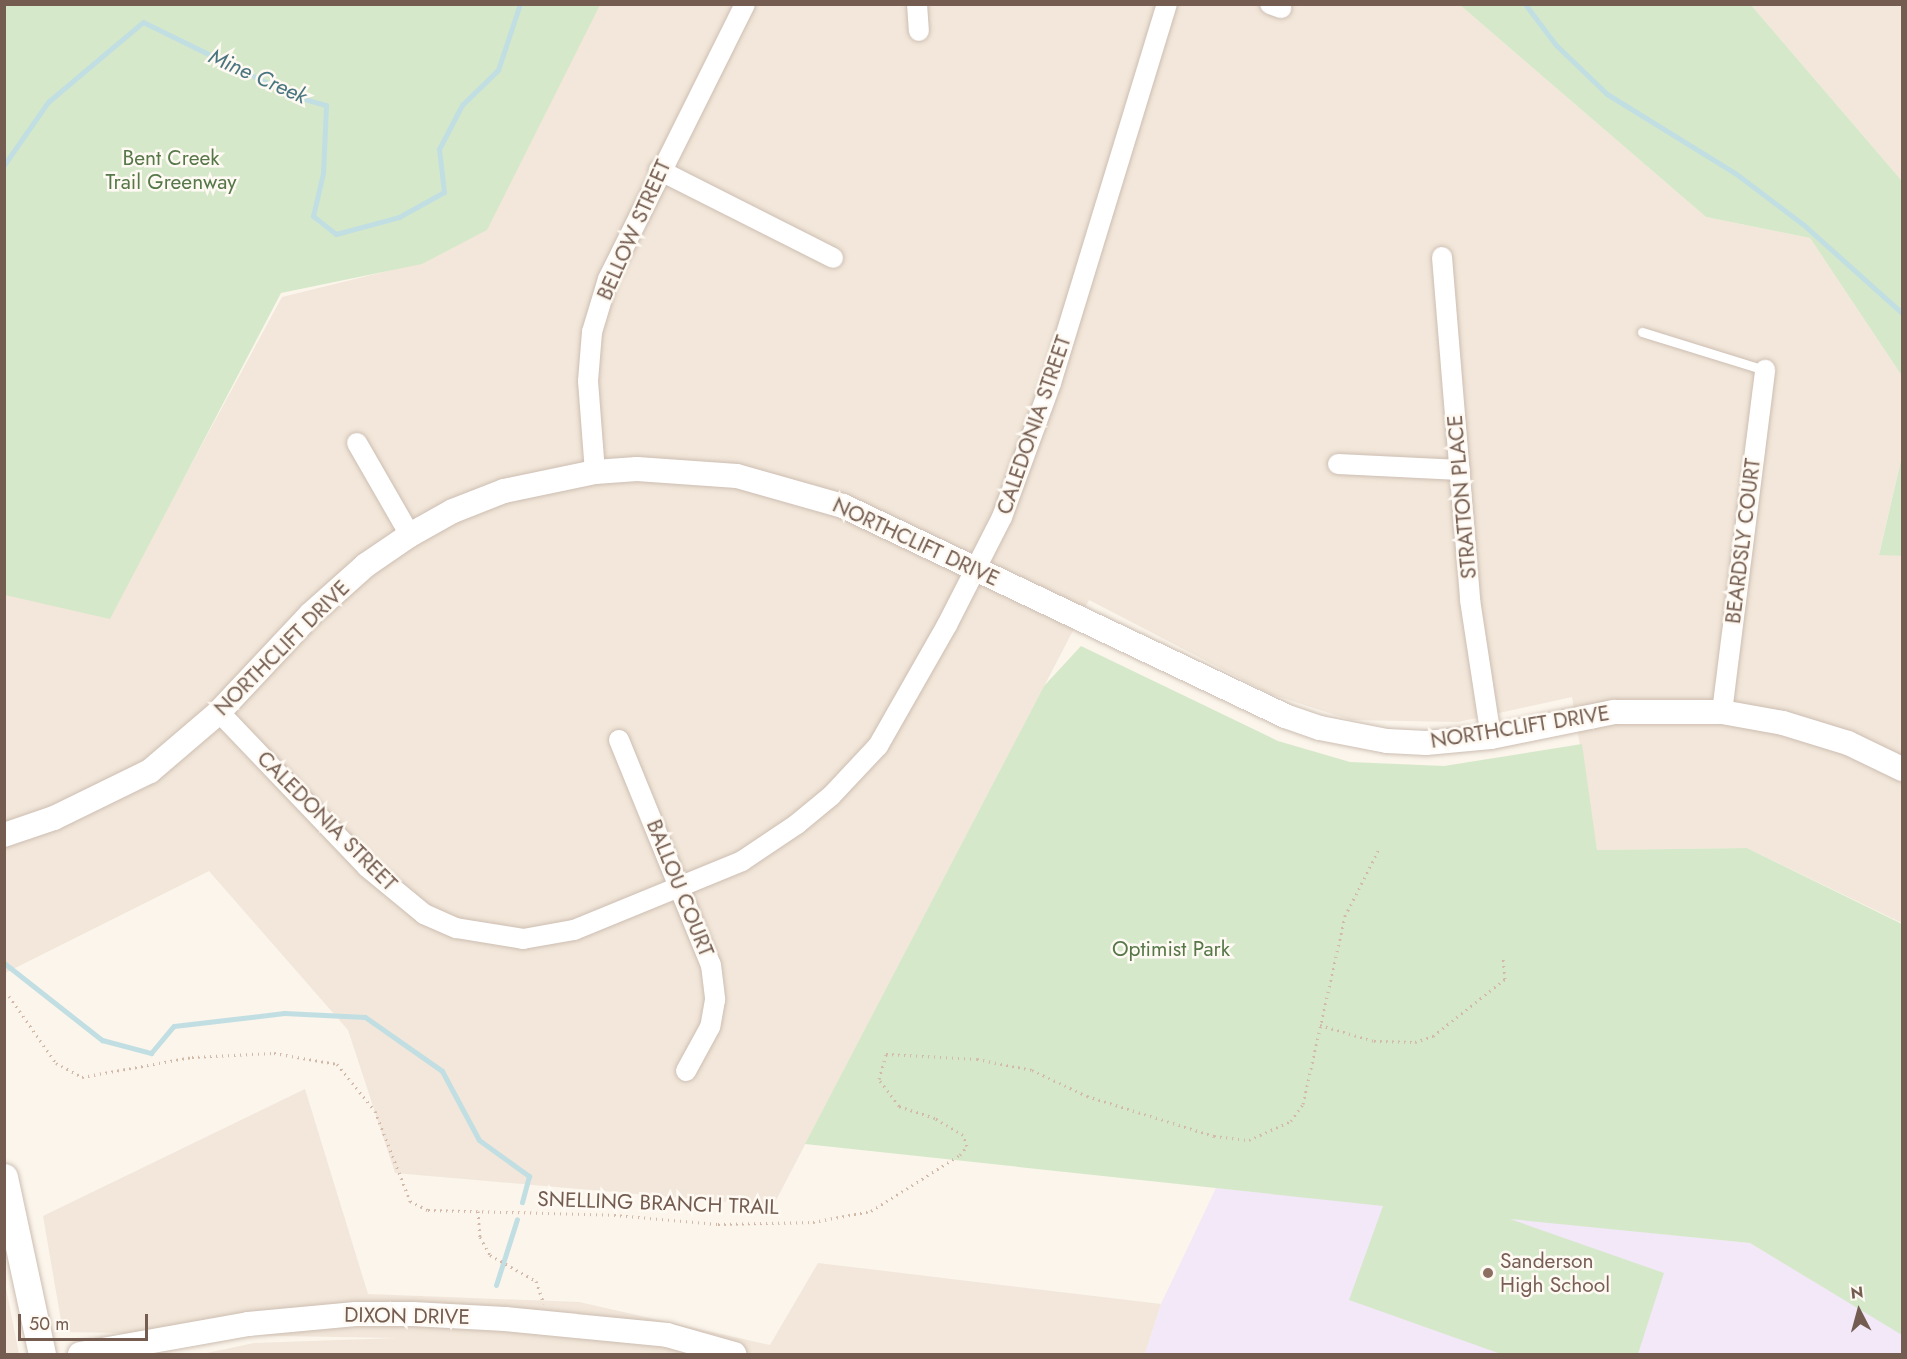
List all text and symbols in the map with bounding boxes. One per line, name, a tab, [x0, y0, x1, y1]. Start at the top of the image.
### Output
water label: Mine Creek	[205, 43, 311, 109]
park label: Bent Creek Trail Greenway	[105, 145, 237, 195]
street label: BELLOW STREET	[592, 156, 676, 304]
street label: CALEDONIA STREET	[992, 332, 1076, 518]
street label: STRATTON PLACE	[1442, 414, 1482, 580]
street label: BEARDSLY COURT	[1720, 457, 1766, 625]
street label: NORTHCLIFT DRIVE	[829, 492, 1003, 592]
street label: NORTHCLIFT DRIVE	[209, 575, 355, 721]
street label: NORTHCLIFT DRIVE	[1429, 700, 1611, 754]
street label: CALEDONIA STREET	[252, 746, 402, 896]
street label: BALLOU COURT	[641, 816, 719, 960]
park label: Optimist Park	[1112, 936, 1230, 962]
street label: SNELLING BRANCH TRAIL	[537, 1186, 779, 1220]
place label: Sanderson High School	[1500, 1248, 1610, 1298]
marker: Sanderson High School	[1481, 1266, 1495, 1280]
text: N	[1850, 1280, 1865, 1305]
north arrow	[1829, 1281, 1889, 1341]
scale bar	[21, 1302, 152, 1340]
street label: DIXON DRIVE	[344, 1302, 470, 1330]
text: 50 m	[29, 1311, 69, 1337]

